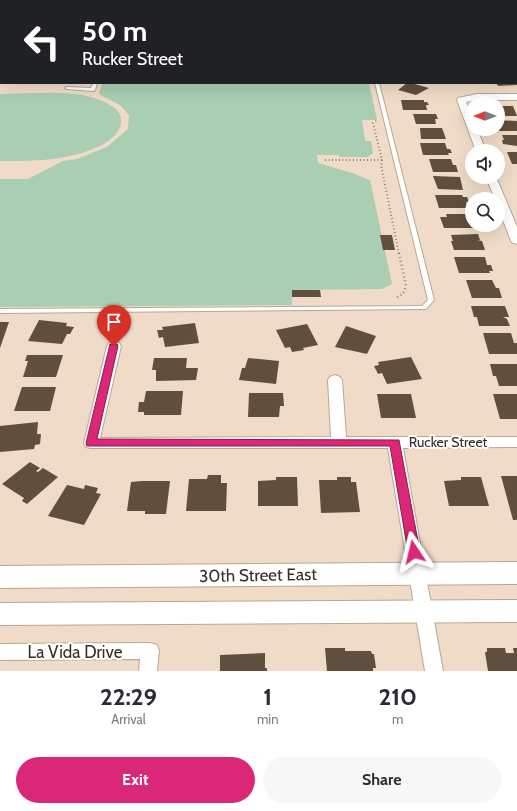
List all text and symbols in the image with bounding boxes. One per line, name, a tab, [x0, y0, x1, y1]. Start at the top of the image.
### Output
text: 50 m	[82, 14, 147, 48]
icon: left	[16, 16, 68, 68]
text: Rucker Street	[82, 48, 183, 70]
north arrow	[465, 96, 505, 136]
map controls	[465, 96, 505, 232]
button: sound	[465, 144, 505, 184]
button: search	[465, 192, 505, 232]
pin	[97, 305, 131, 346]
icon: arrive	[103, 311, 125, 333]
street label: Rucker Street	[409, 433, 488, 451]
position arrow	[393, 531, 435, 573]
street label: 30th Street East	[199, 564, 317, 586]
street label: La Vida Drive	[28, 642, 123, 662]
text: 22:29	[100, 682, 157, 711]
text: 1	[263, 682, 272, 711]
text: 210	[378, 682, 417, 711]
text: Arrival	[111, 711, 146, 727]
text: min	[257, 711, 278, 727]
text: m	[392, 711, 403, 727]
button: Exit	[16, 757, 255, 803]
button: Share	[263, 757, 501, 803]

